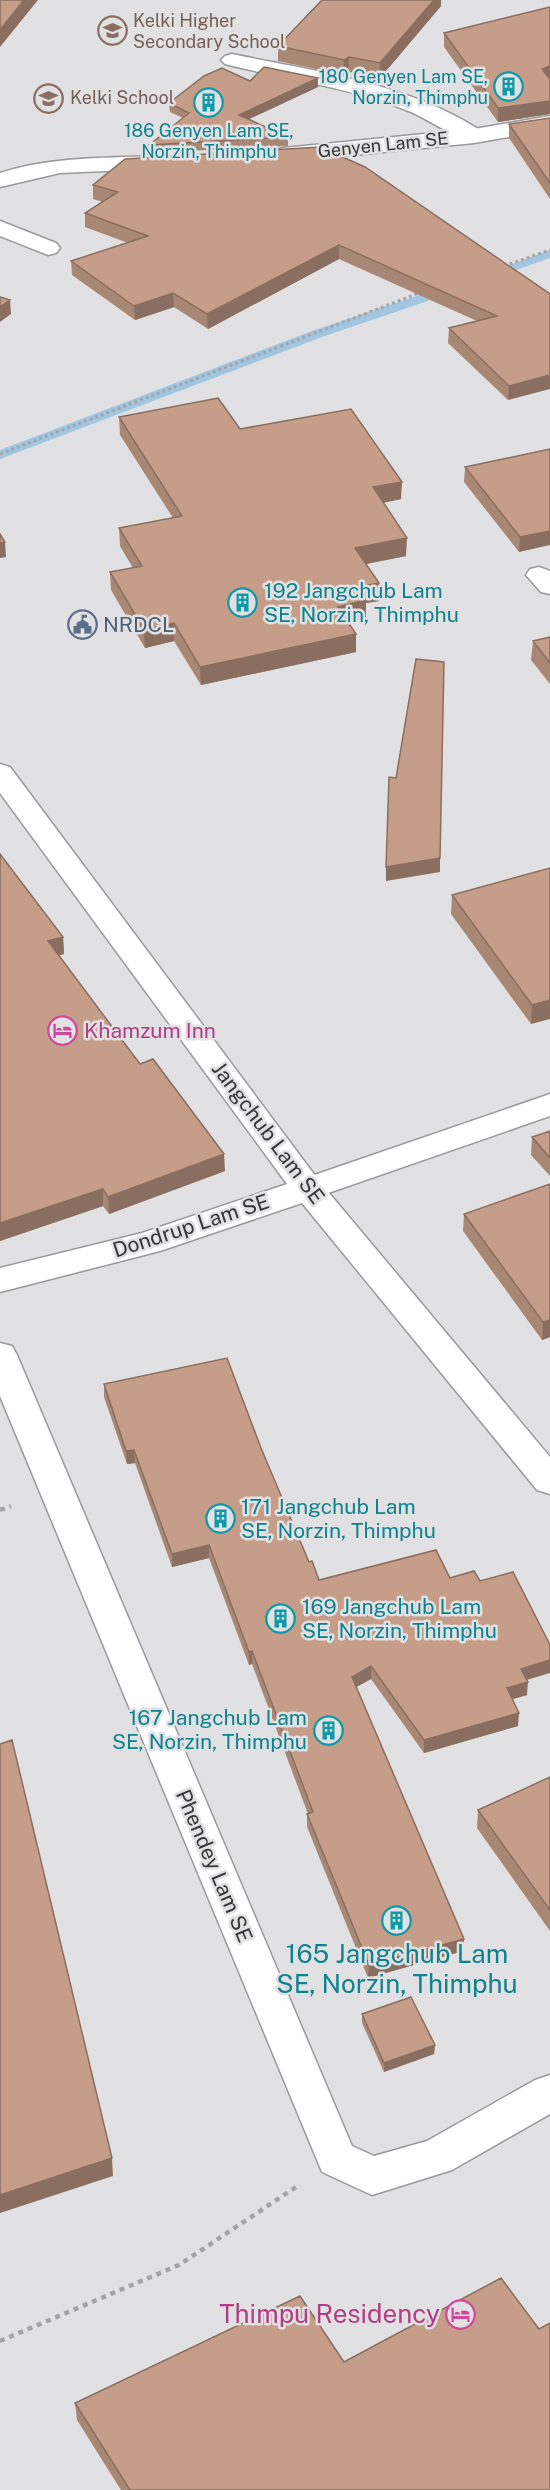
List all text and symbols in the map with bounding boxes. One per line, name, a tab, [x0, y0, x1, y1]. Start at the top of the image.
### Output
place label: Kelki Higher Secondary School	[133, 10, 285, 52]
school or university icon: Kelki Higher Secondary School	[96, 15, 128, 47]
place label: 180 Genyen Lam SE, Norzin, Thimphu	[319, 66, 488, 108]
building icon: 180 Genyen Lam SE, Norzin, Thimphu	[493, 71, 525, 103]
school or university icon: Kelki School	[33, 82, 65, 114]
building icon: 186 Genyen Lam SE, Norzin, Thimphu	[193, 86, 225, 118]
place label: Kelki School	[70, 87, 174, 108]
place label: 186 Genyen Lam SE, Norzin, Thimphu	[124, 120, 294, 162]
street label: Genyen Lam SE	[317, 127, 449, 162]
place label: 192 Jangchub Lam SE, Norzin, Thimphu	[264, 578, 459, 627]
building icon: 192 Jangchub Lam SE, Norzin, Thimphu	[227, 587, 259, 619]
public building icon: NRDCL	[66, 609, 98, 641]
place label: NRDCL	[103, 612, 174, 637]
hotel icon: Khamzum Inn	[47, 1015, 79, 1047]
place label: Khamzum Inn	[84, 1018, 216, 1043]
street label: Jangchub Lam SE	[207, 1057, 330, 1209]
street label: Dondrup Lam SE	[110, 1188, 272, 1263]
place label: 171 Jangchub Lam SE, Norzin, Thimphu	[241, 1494, 436, 1543]
building icon: 171 Jangchub Lam SE, Norzin, Thimphu	[204, 1503, 236, 1535]
place label: 169 Jangchub Lam SE, Norzin, Thimphu	[302, 1594, 497, 1643]
building icon: 169 Jangchub Lam SE, Norzin, Thimphu	[265, 1603, 297, 1635]
place label: 167 Jangchub Lam SE, Norzin, Thimphu	[112, 1705, 307, 1754]
building icon: 167 Jangchub Lam SE, Norzin, Thimphu	[312, 1714, 344, 1746]
street label: Phendey Lam SE	[171, 1786, 258, 1946]
building icon: 165 Jangchub Lam SE, Norzin, Thimphu	[381, 1904, 413, 1936]
place label: 165 Jangchub Lam SE, Norzin, Thimphu	[276, 1938, 518, 1999]
place label: Thimpu Residency	[219, 2298, 440, 2329]
hotel icon: Thimpu Residency	[445, 2298, 477, 2330]

